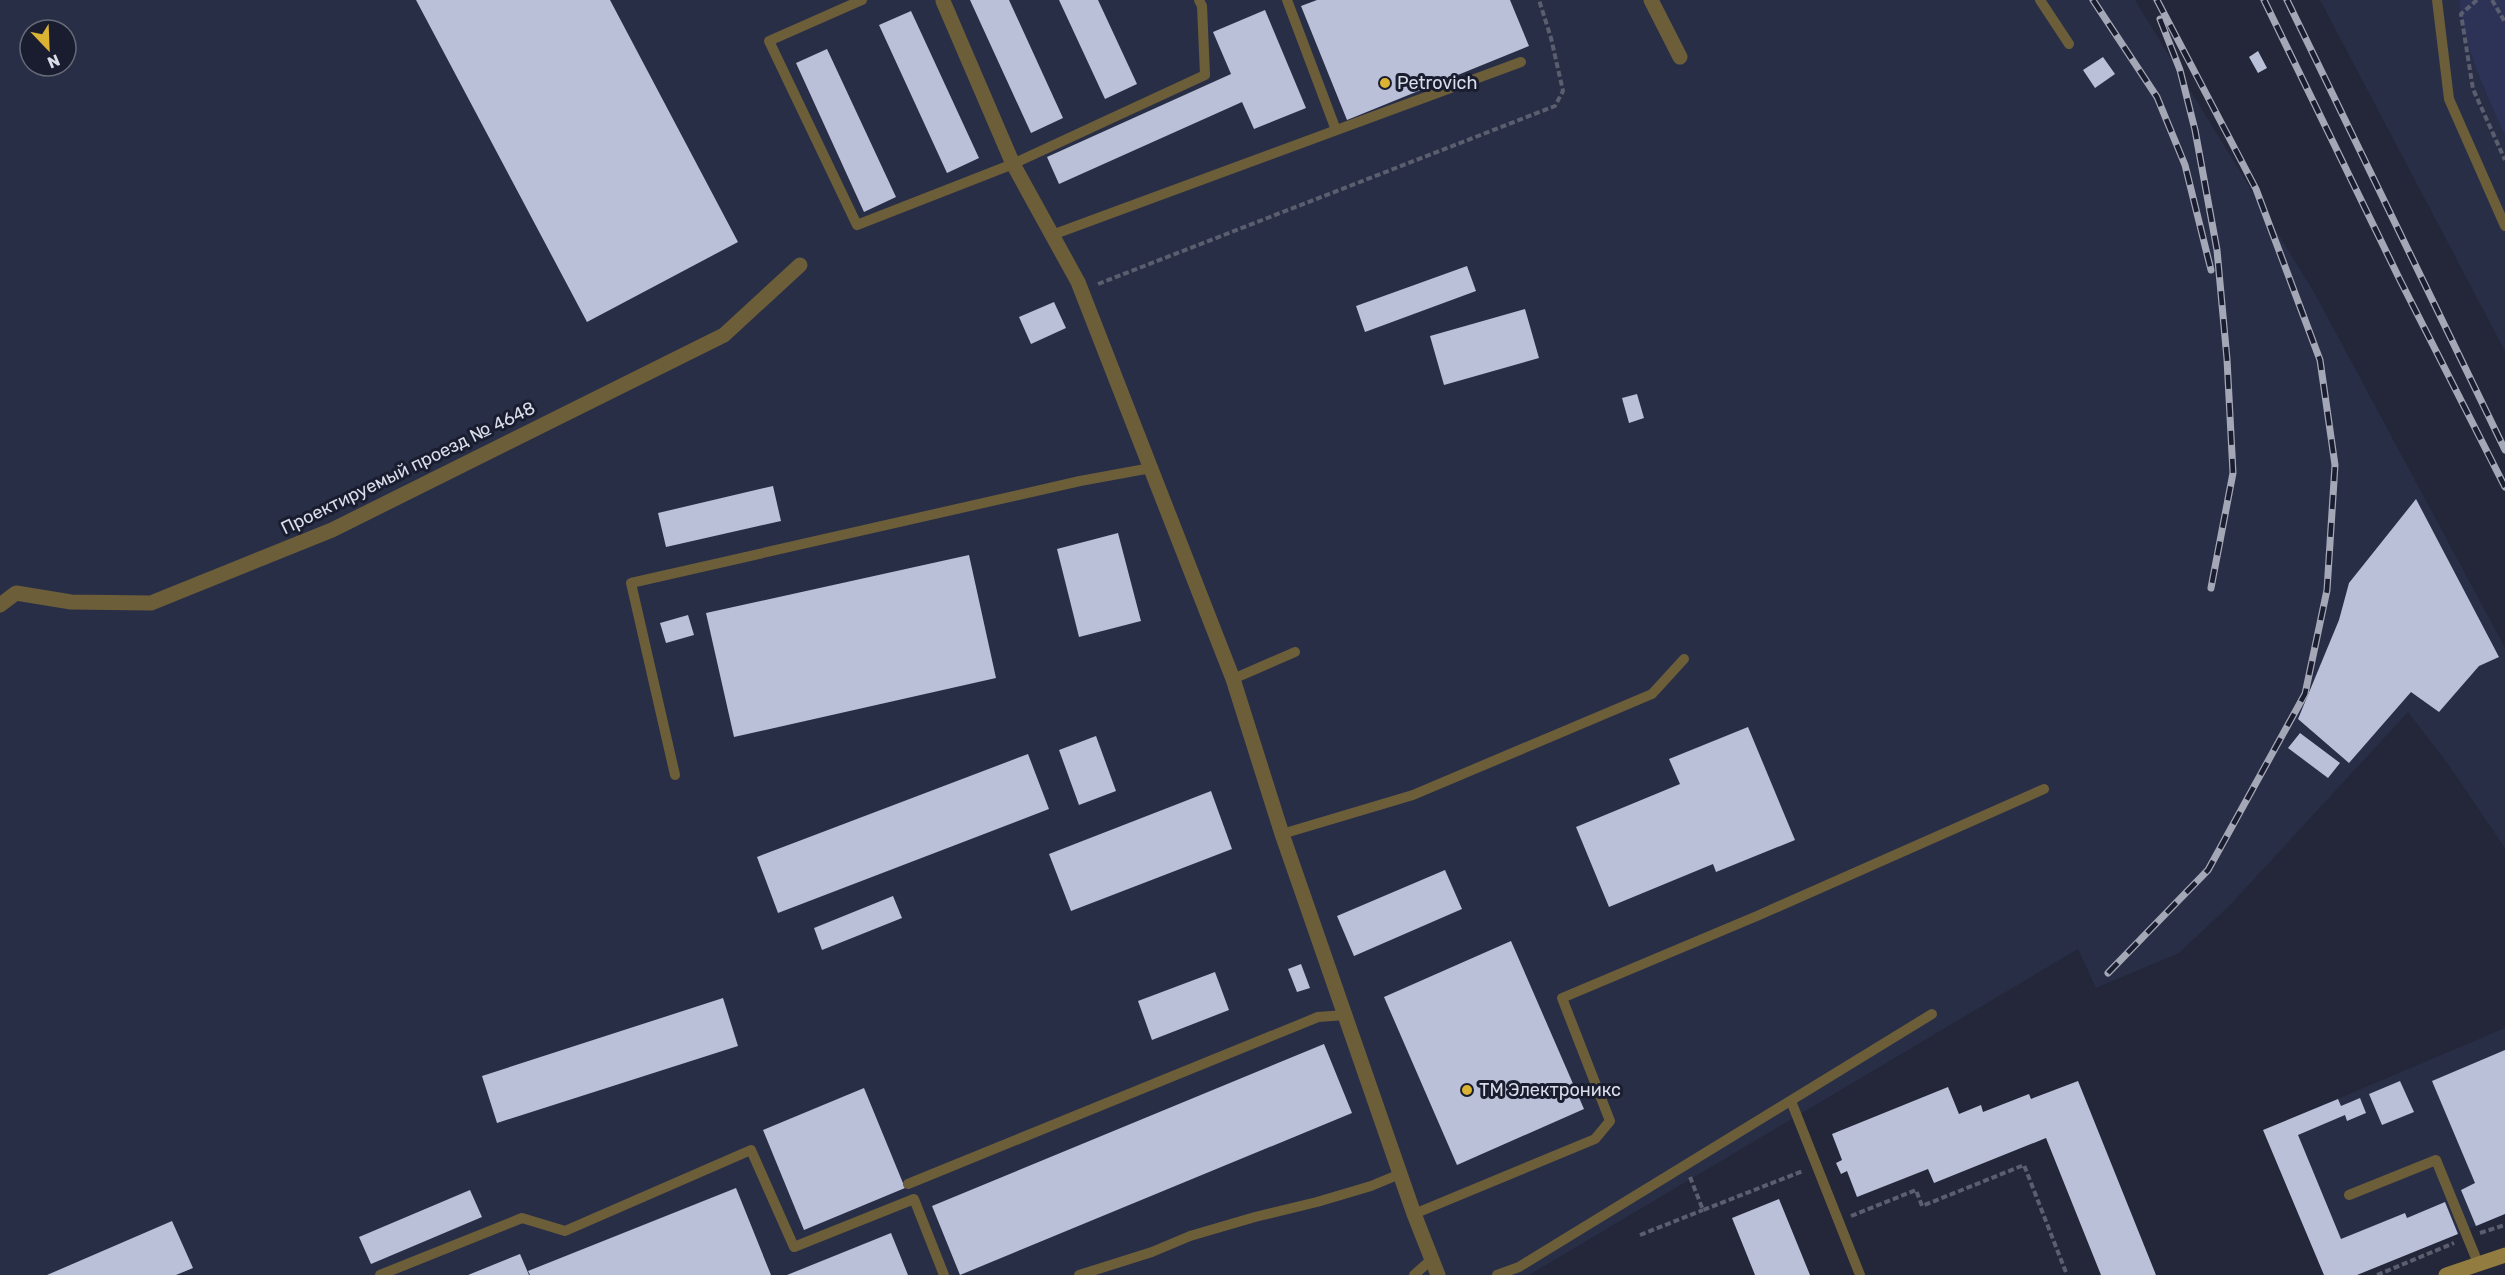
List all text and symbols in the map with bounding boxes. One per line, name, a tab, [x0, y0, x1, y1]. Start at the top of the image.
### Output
north arrow	[18, 18, 78, 78]
text: N	[45, 50, 63, 72]
place label: Petrovich	[1397, 72, 1477, 94]
marker: Petrovich	[1378, 76, 1392, 90]
street label: Проектируемый проезд № 4648	[277, 397, 539, 539]
place label: ТМ Электроникс	[1479, 1079, 1621, 1101]
marker: ТМ Электроникс	[1460, 1083, 1474, 1097]

